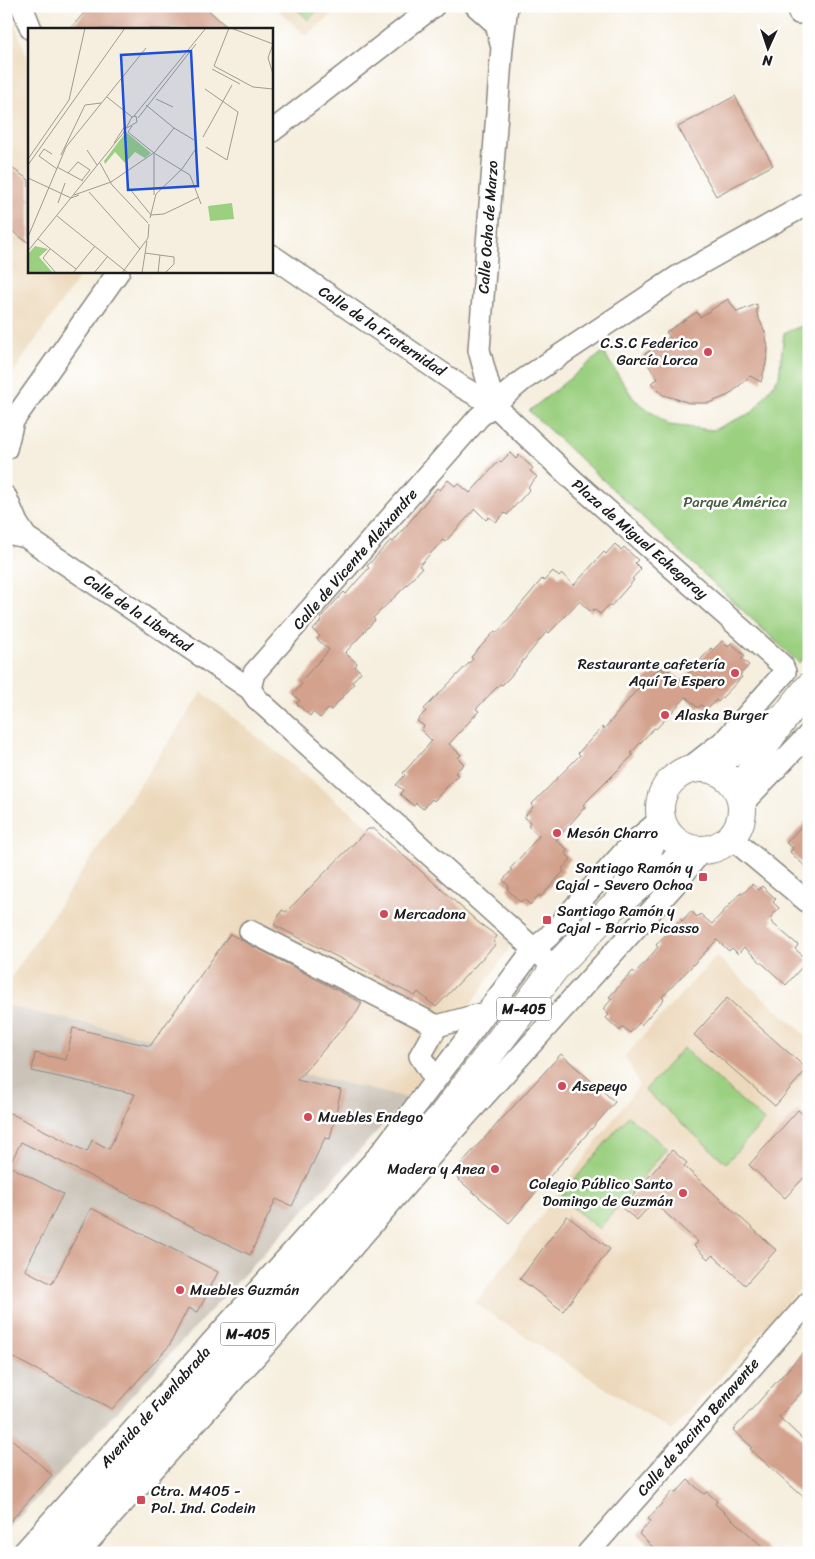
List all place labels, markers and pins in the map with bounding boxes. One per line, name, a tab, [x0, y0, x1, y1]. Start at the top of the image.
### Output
place label: C.S.C Federico García Lorca	[600, 330, 698, 373]
marker: C.S.C Federico García Lorca	[702, 346, 714, 358]
place label: Restaurante cafetería Aquí Te Espero	[578, 651, 725, 694]
marker: Restaurante cafetería Aquí Te Espero	[729, 667, 741, 679]
place label: Alaska Burger	[674, 702, 769, 728]
marker: Alaska Burger	[659, 709, 671, 721]
place label: Mesón Charro	[567, 820, 659, 846]
marker: Mesón Charro	[551, 827, 563, 839]
place label: Santiago Ramón y Cajal - Severo Ochoa	[556, 855, 693, 898]
marker: Santiago Ramón y Cajal - Severo Ochoa	[697, 871, 709, 883]
place label: Santiago Ramón y Cajal - Barrio Picasso	[557, 898, 700, 941]
place label: Mercadona	[394, 901, 467, 927]
marker: Mercadona	[378, 908, 390, 920]
marker: Santiago Ramón y Cajal - Barrio Picasso	[541, 914, 553, 926]
place label: Asepeyo	[571, 1073, 628, 1099]
marker: Asepeyo	[556, 1080, 568, 1092]
place label: Muebles Endego	[318, 1104, 423, 1130]
marker: Muebles Endego	[302, 1111, 314, 1123]
place label: Madera y Anea	[387, 1156, 485, 1182]
marker: Madera y Anea	[489, 1163, 501, 1175]
place label: Colegio Público Santo Domingo de Guzmán	[529, 1171, 673, 1214]
marker: Colegio Público Santo Domingo de Guzmán	[677, 1187, 689, 1199]
place label: Muebles Guzmán	[190, 1277, 300, 1303]
marker: Muebles Guzmán	[174, 1284, 186, 1296]
place label: Ctra. M405 - Pol. Ind. Codein	[151, 1478, 256, 1521]
marker: Ctra. M405 - Pol. Ind. Codein	[135, 1494, 147, 1506]

